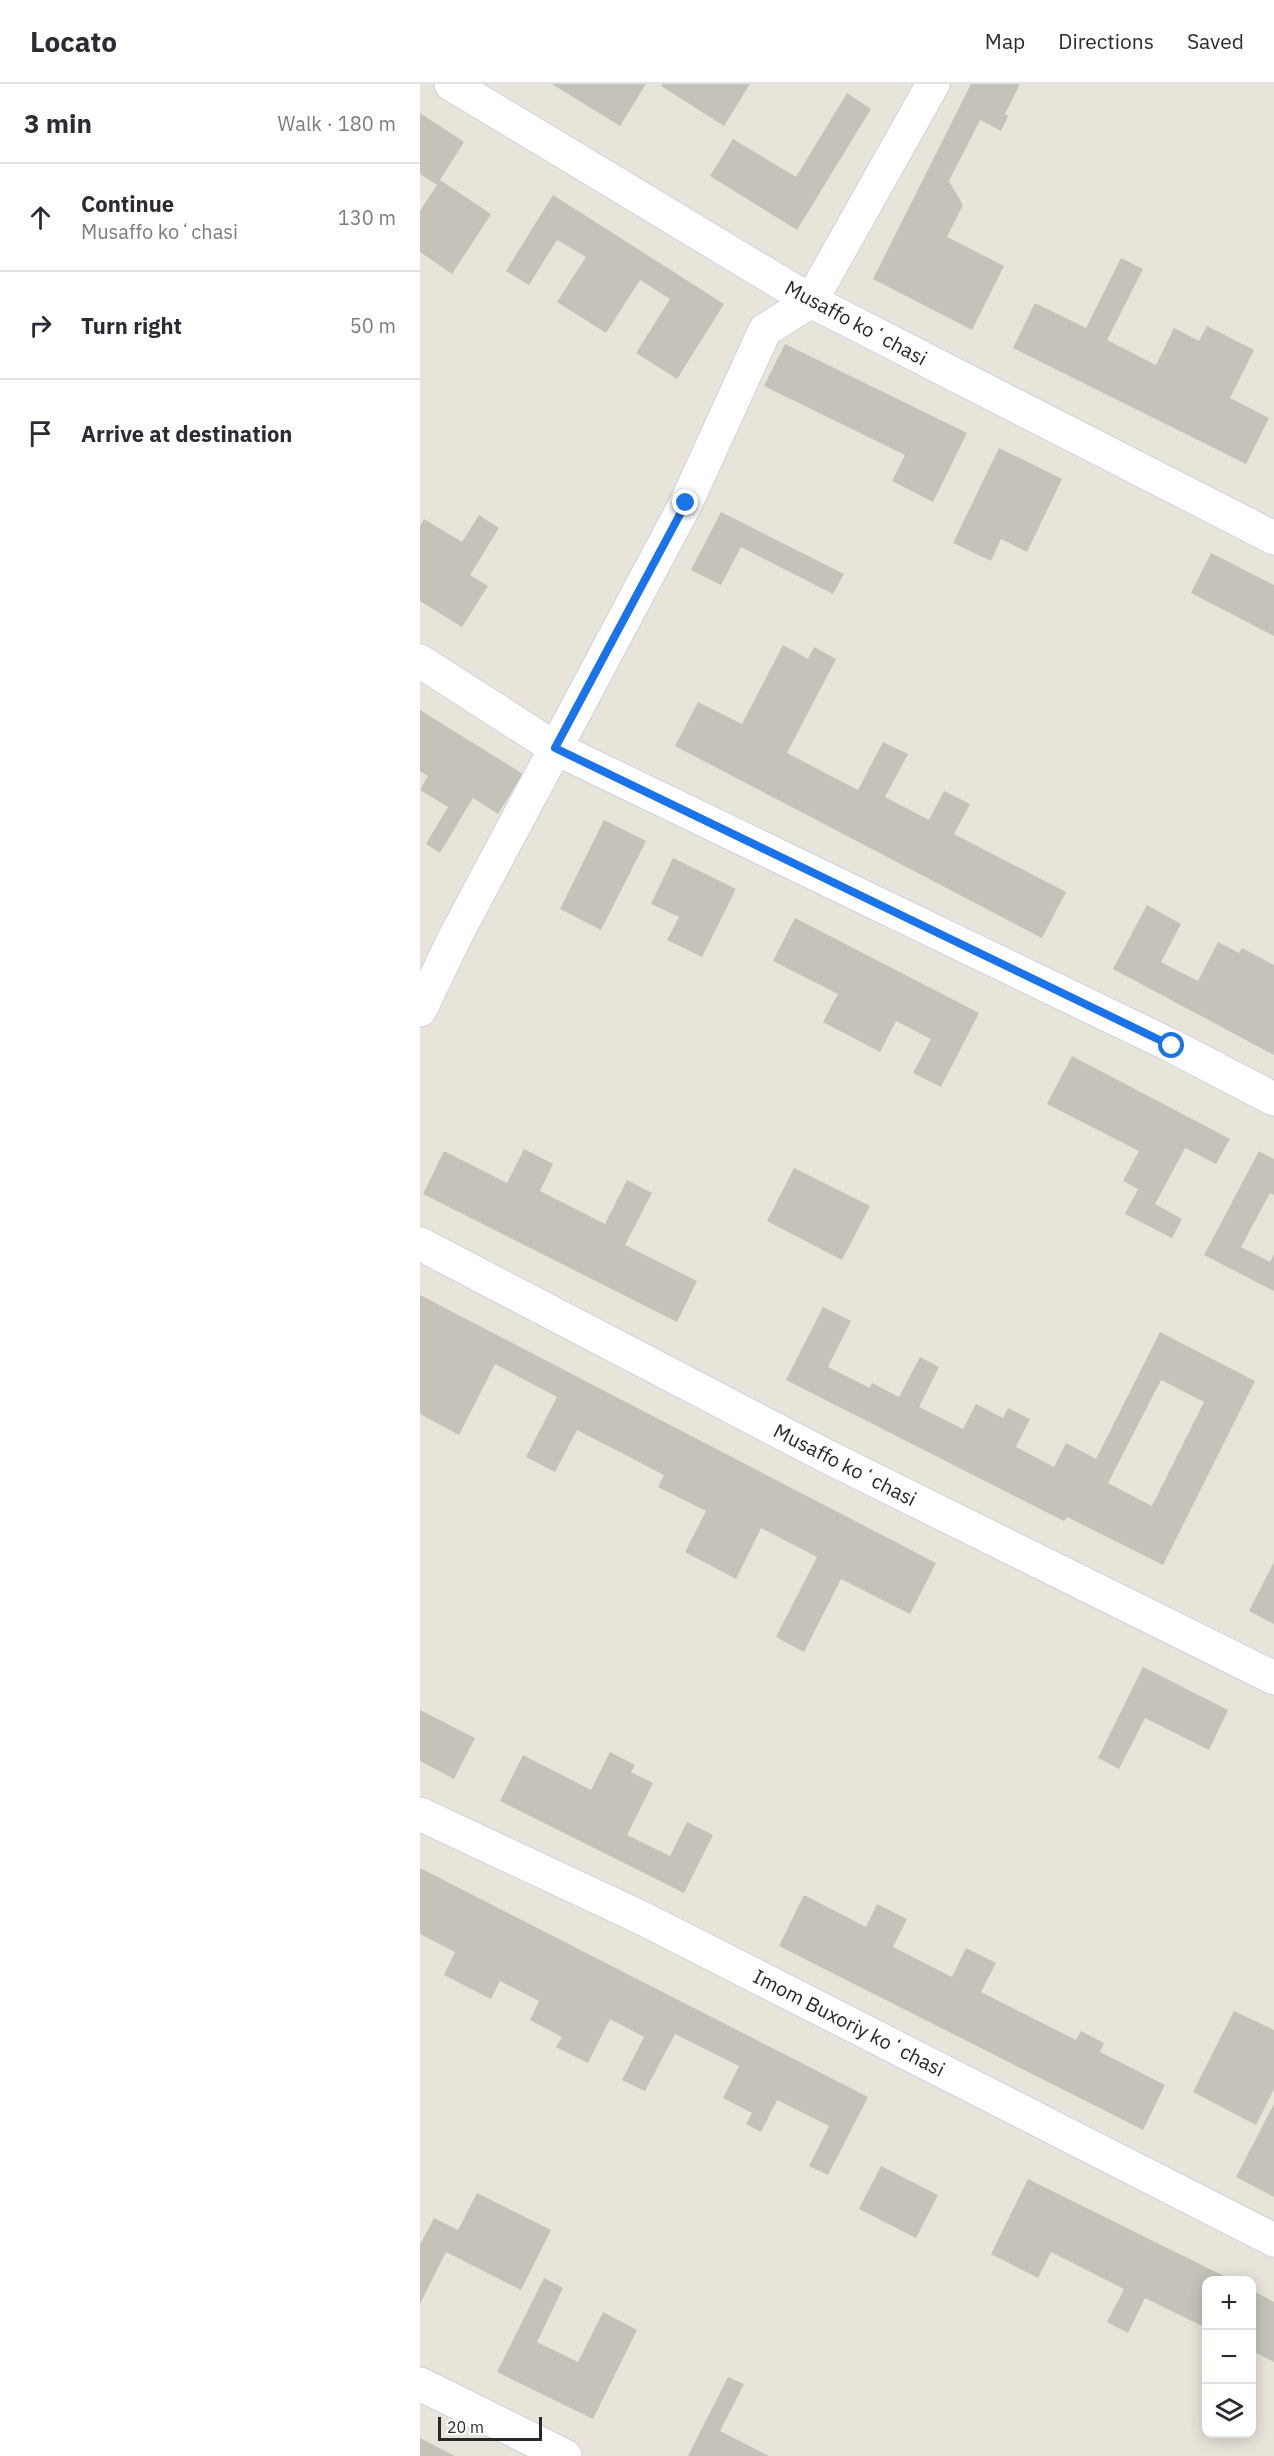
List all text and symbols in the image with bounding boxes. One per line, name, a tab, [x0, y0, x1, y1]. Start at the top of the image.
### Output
text: Locato	[30, 23, 117, 60]
text: Map	[985, 27, 1025, 55]
text: Directions	[1058, 27, 1154, 55]
text: Saved	[1187, 27, 1244, 55]
text: 3 min	[24, 106, 92, 140]
text: Walk · 180 m	[278, 110, 396, 137]
text: Continue	[81, 189, 174, 218]
icon: ahead	[24, 201, 57, 234]
text: 130 m	[338, 204, 396, 231]
text: Musaffo koʻchasi	[81, 218, 238, 245]
street label: Musaffo koʻchasi	[781, 274, 932, 371]
icon: right	[24, 309, 57, 342]
text: Turn right	[81, 311, 182, 340]
text: 50 m	[350, 312, 396, 339]
icon: arrive	[24, 417, 57, 450]
text: Arrive at destination	[81, 419, 292, 448]
route end	[672, 489, 698, 515]
route start	[1158, 1032, 1184, 1058]
street label: Musaffo koʻchasi	[769, 1417, 921, 1512]
street label: Imom Buxoriy koʻchasi	[749, 1962, 950, 2083]
map controls	[1202, 2276, 1256, 2438]
button: +	[1202, 2276, 1256, 2330]
button: −	[1202, 2330, 1256, 2384]
button: layers	[1202, 2384, 1256, 2438]
scale bar	[438, 2414, 542, 2442]
text: 20 m	[447, 2417, 484, 2437]

